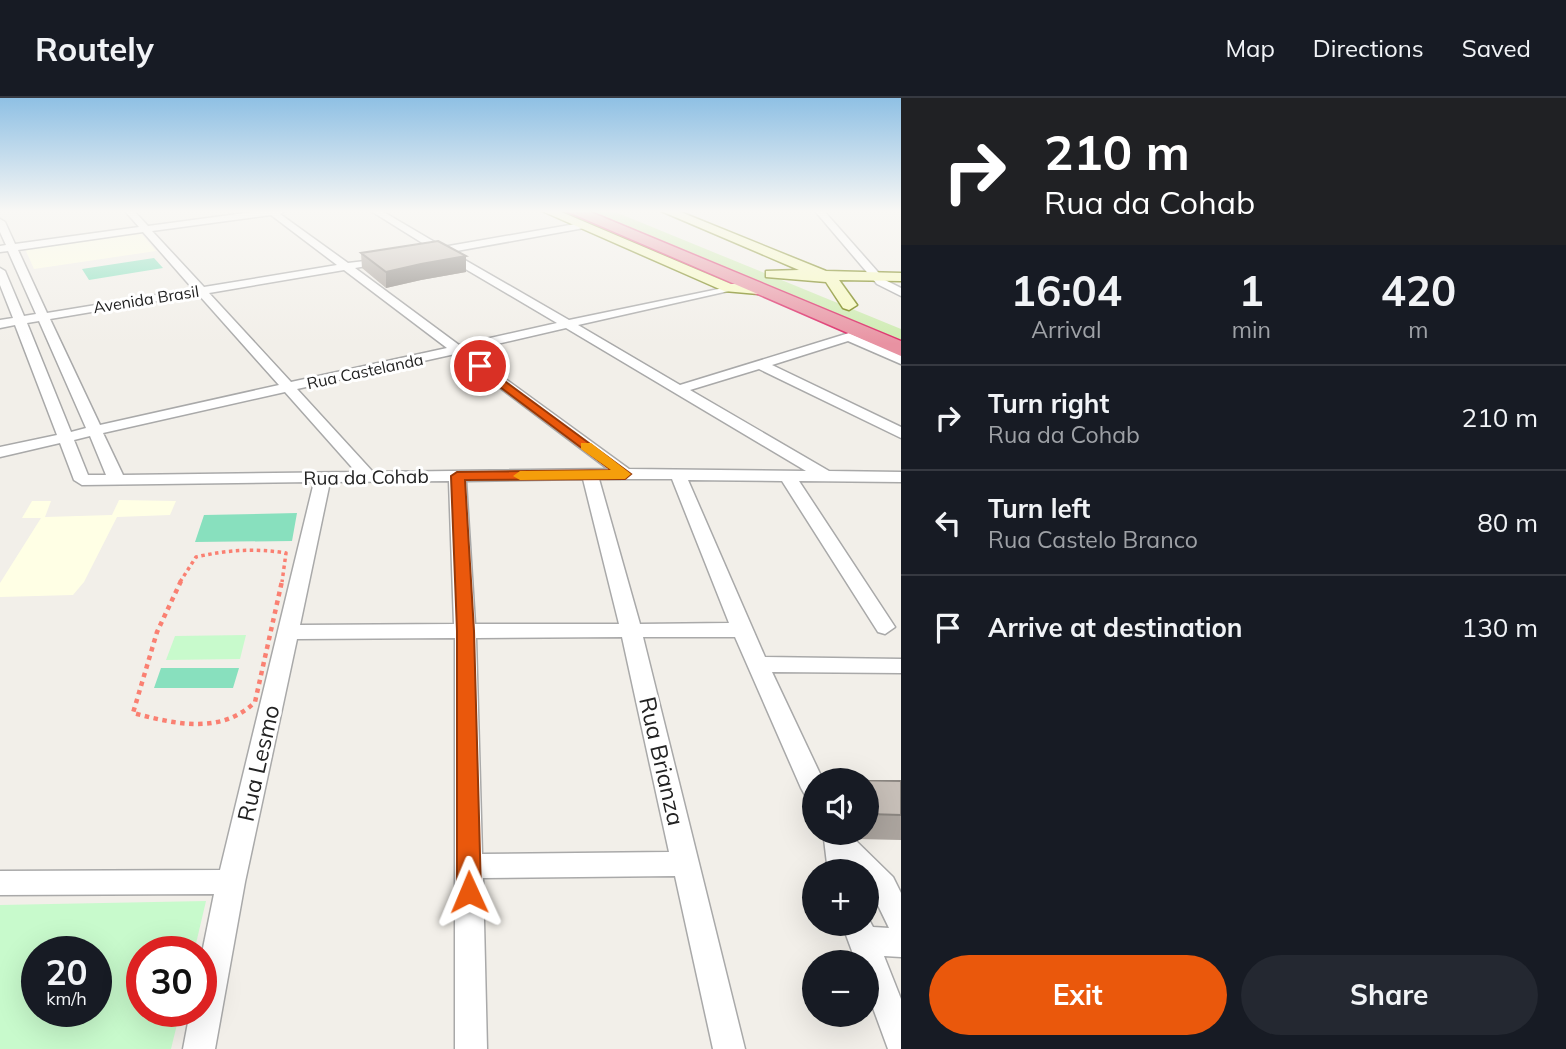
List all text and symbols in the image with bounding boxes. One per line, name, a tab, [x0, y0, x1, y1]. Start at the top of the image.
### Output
text: Routely	[35, 28, 154, 69]
text: Map	[1225, 33, 1275, 63]
text: Directions	[1313, 33, 1424, 63]
text: Saved	[1462, 33, 1531, 63]
text: 210 m	[1044, 121, 1190, 182]
icon: right	[929, 126, 1020, 217]
text: Rua da Cohab	[1044, 182, 1255, 222]
text: 16:04	[1011, 264, 1122, 317]
text: 1	[1239, 264, 1264, 317]
text: 420	[1381, 264, 1456, 317]
street label: Avenida Brasil	[92, 281, 200, 317]
text: Arrival	[1031, 315, 1102, 344]
text: min	[1232, 315, 1271, 344]
text: m	[1408, 315, 1429, 344]
pin	[450, 336, 510, 396]
icon: arrive	[461, 347, 499, 385]
street label: Rua Castelanda	[305, 349, 425, 393]
text: Turn right	[988, 387, 1109, 420]
icon: right	[929, 399, 967, 437]
text: 210 m	[1462, 401, 1538, 434]
text: Rua da Cohab	[988, 420, 1140, 449]
street label: Rua da Cohab	[303, 464, 429, 490]
text: Turn left	[988, 492, 1090, 525]
icon: left	[929, 504, 967, 542]
text: 80 m	[1477, 506, 1538, 539]
text: Rua Castelo Branco	[988, 525, 1198, 554]
icon: arrive	[929, 609, 967, 647]
text: Arrive at destination	[988, 611, 1243, 644]
text: 130 m	[1462, 611, 1538, 644]
street label: Rua Brianza	[633, 694, 691, 828]
street label: Rua Lesmo	[231, 702, 285, 824]
map controls	[802, 768, 879, 1027]
button: sound	[802, 768, 879, 845]
position arrow	[432, 855, 506, 929]
button: +	[802, 859, 879, 936]
speed limit sign: 30	[126, 936, 217, 1027]
text: 20	[45, 950, 88, 994]
button: −	[802, 950, 879, 1027]
button: Exit	[929, 955, 1227, 1035]
button: Share	[1241, 955, 1538, 1035]
text: km/h	[46, 987, 87, 1010]

